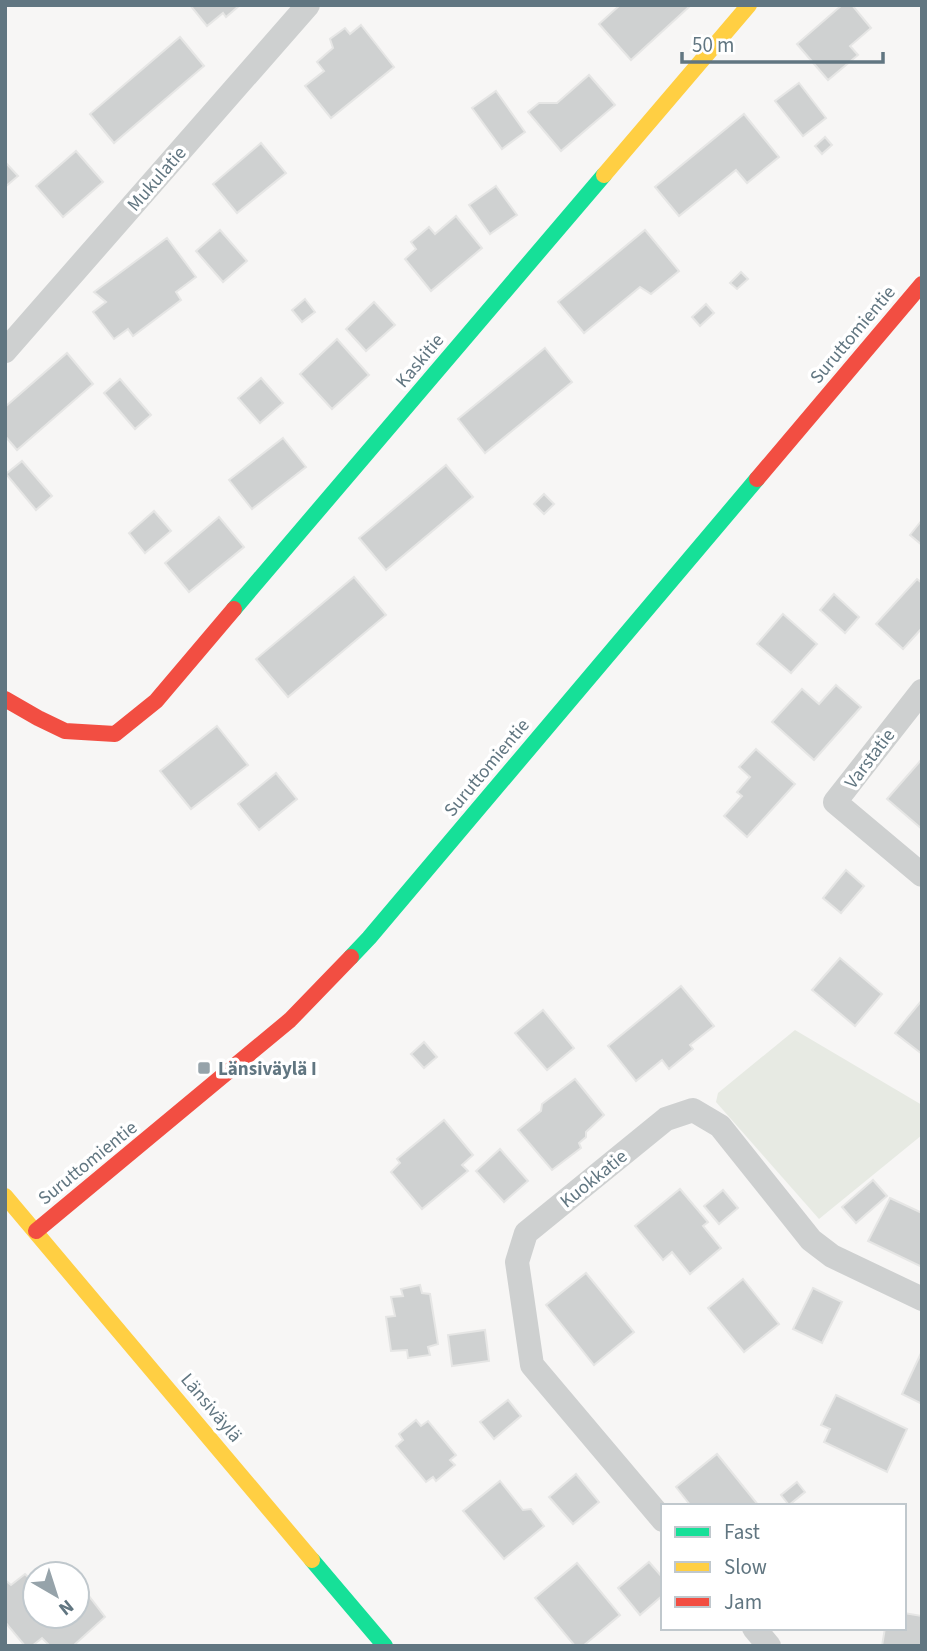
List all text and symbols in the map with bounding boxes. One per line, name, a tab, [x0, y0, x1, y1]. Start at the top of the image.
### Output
scale bar	[682, 21, 883, 65]
text: 50 m	[692, 30, 734, 60]
street label: Mukulatie	[121, 141, 193, 217]
street label: Suruttomientie	[804, 280, 902, 390]
street label: Kaskitie	[390, 328, 451, 394]
street label: Suruttomientie	[438, 713, 536, 823]
street label: Varstatie	[839, 723, 902, 795]
place label: Länsiväylä I	[218, 1056, 317, 1083]
marker: Länsiväylä I	[196, 1060, 212, 1076]
street label: Suruttomientie	[33, 1115, 143, 1212]
street label: Kuokkatie	[554, 1144, 633, 1215]
street label: Länsiväylä	[174, 1367, 248, 1449]
legend	[661, 1504, 906, 1630]
text: Fast	[724, 1517, 760, 1547]
text: Slow	[724, 1552, 767, 1582]
north arrow	[21, 1560, 91, 1630]
text: Jam	[724, 1587, 762, 1617]
text: N	[52, 1593, 79, 1622]

